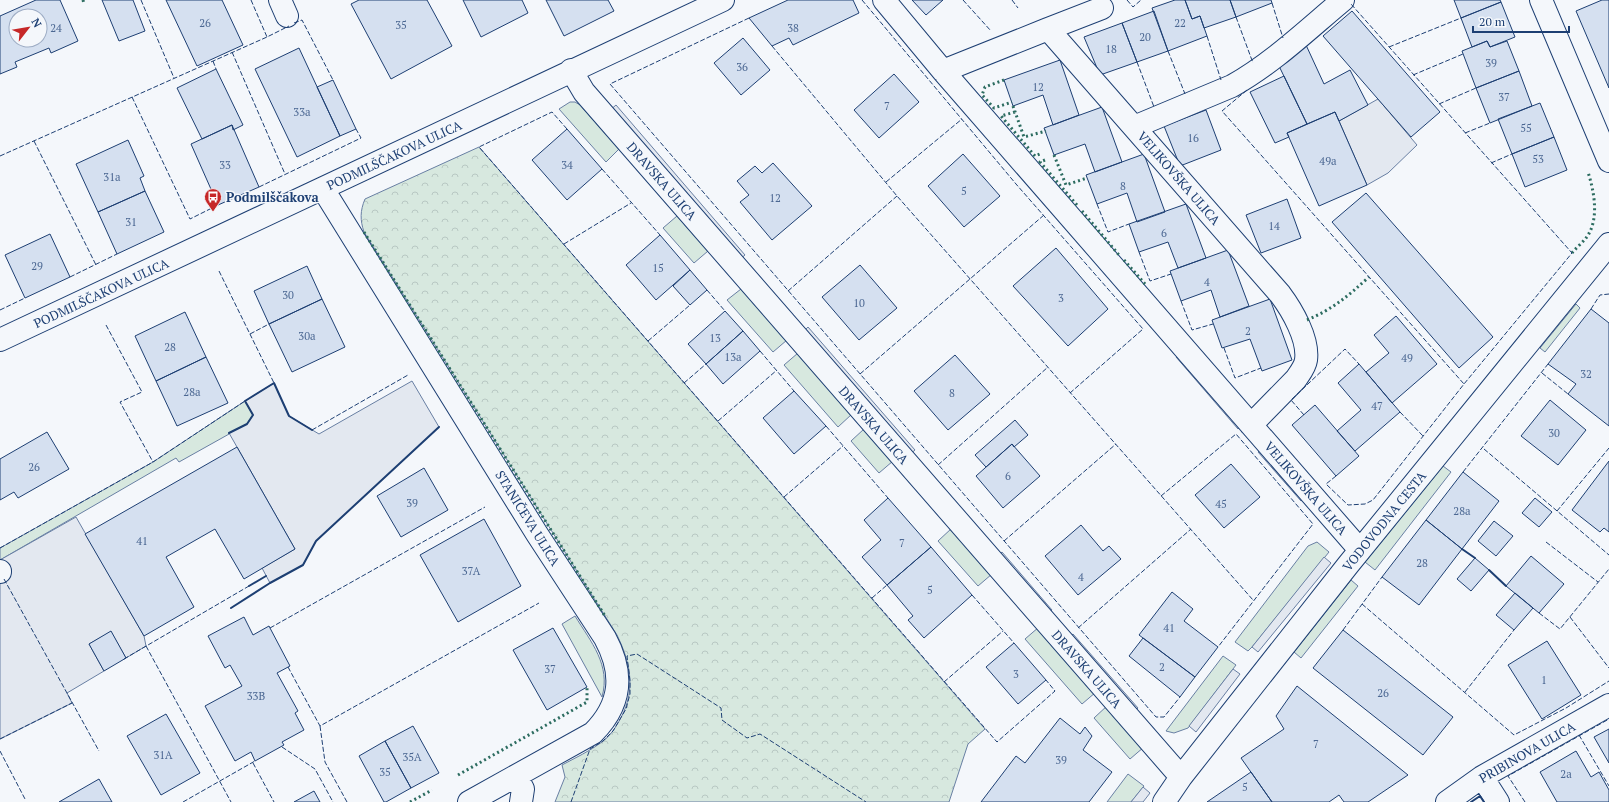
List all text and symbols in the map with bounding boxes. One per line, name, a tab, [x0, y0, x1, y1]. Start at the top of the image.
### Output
north arrow	[8, 8, 48, 48]
scale bar	[1473, 8, 1569, 34]
text: 20 m	[1479, 14, 1506, 29]
text: N	[28, 16, 45, 31]
house number: 26	[199, 16, 211, 30]
house number: 22	[1174, 16, 1186, 30]
house number: 35	[395, 18, 407, 32]
house number: 24	[50, 21, 62, 35]
house number: 38	[787, 21, 799, 35]
house number: 20	[1139, 30, 1151, 44]
house number: 18	[1105, 42, 1117, 56]
house number: 39	[1485, 56, 1497, 70]
house number: 36	[736, 60, 748, 74]
house number: 12	[1032, 80, 1044, 94]
house number: 37	[1498, 90, 1510, 104]
house number: 7	[884, 99, 890, 113]
house number: 33a	[293, 105, 311, 119]
street label: PODMILŠČAKOVA ULICA	[324, 116, 465, 194]
house number: 55	[1520, 121, 1532, 135]
street label: VELIKOVŠKA ULICA	[1133, 127, 1225, 229]
house number: 16	[1187, 131, 1199, 145]
street label: DRAVSKA ULICA	[623, 138, 701, 224]
house number: 53	[1532, 152, 1544, 166]
house number: 49a	[1319, 154, 1337, 168]
house number: 33	[219, 158, 231, 172]
house number: 34	[561, 158, 573, 172]
house number: 31a	[103, 170, 121, 184]
house number: 8	[1120, 179, 1126, 193]
house number: 5	[961, 184, 967, 198]
bus stop icon: Podmilščakova	[203, 187, 223, 212]
place label: Podmilščakova	[226, 188, 319, 206]
house number: 12	[769, 191, 781, 205]
house number: 31	[125, 215, 137, 229]
house number: 14	[1268, 219, 1280, 233]
house number: 6	[1161, 226, 1167, 240]
street label: PODMILŠČAKOVA ULICA	[31, 254, 172, 332]
house number: 29	[31, 259, 43, 273]
house number: 15	[652, 261, 664, 275]
house number: 4	[1204, 275, 1210, 289]
house number: 30	[282, 288, 294, 302]
house number: 3	[1058, 291, 1064, 305]
house number: 10	[853, 296, 865, 310]
house number: 2	[1245, 324, 1251, 338]
house number: 30a	[298, 329, 316, 343]
house number: 13	[709, 331, 721, 345]
house number: 28	[164, 340, 176, 354]
house number: 13a	[724, 350, 742, 364]
house number: 49	[1401, 351, 1413, 365]
house number: 32	[1580, 367, 1592, 381]
street label: DRAVSKA ULICA	[835, 382, 913, 468]
house number: 28a	[183, 385, 201, 399]
house number: 8	[949, 386, 955, 400]
house number: 47	[1371, 399, 1383, 413]
house number: 30	[1548, 426, 1560, 440]
street label: VELIKOVŠKA ULICA	[1260, 437, 1352, 539]
house number: 26	[28, 460, 40, 474]
street label: STANIČEVA ULICA	[491, 467, 565, 569]
street label: VODOVODNA CESTA	[1338, 467, 1430, 575]
house number: 6	[1005, 469, 1011, 483]
house number: 39	[406, 496, 418, 510]
house number: 45	[1215, 497, 1227, 511]
house number: 28a	[1453, 504, 1471, 518]
house number: 41	[136, 534, 148, 548]
house number: 7	[899, 536, 905, 550]
house number: 28	[1416, 556, 1428, 570]
house number: 37A	[462, 564, 481, 578]
house number: 4	[1078, 570, 1084, 584]
house number: 5	[927, 583, 933, 597]
house number: 41	[1163, 621, 1175, 635]
street label: DRAVSKA ULICA	[1048, 626, 1126, 712]
house number: 2	[1159, 660, 1165, 674]
house number: 37	[544, 662, 556, 676]
house number: 3	[1013, 667, 1019, 681]
house number: 1	[1541, 673, 1547, 687]
house number: 26	[1377, 686, 1389, 700]
house number: 33B	[247, 689, 265, 703]
street label: PRIBINOVA ULICA	[1476, 717, 1579, 787]
house number: 7	[1313, 737, 1319, 751]
house number: 31A	[153, 748, 173, 762]
house number: 35A	[402, 750, 422, 764]
house number: 39	[1055, 753, 1067, 767]
house number: 35	[379, 765, 391, 779]
house number: 2a	[1560, 767, 1572, 781]
house number: 5	[1242, 780, 1248, 794]

